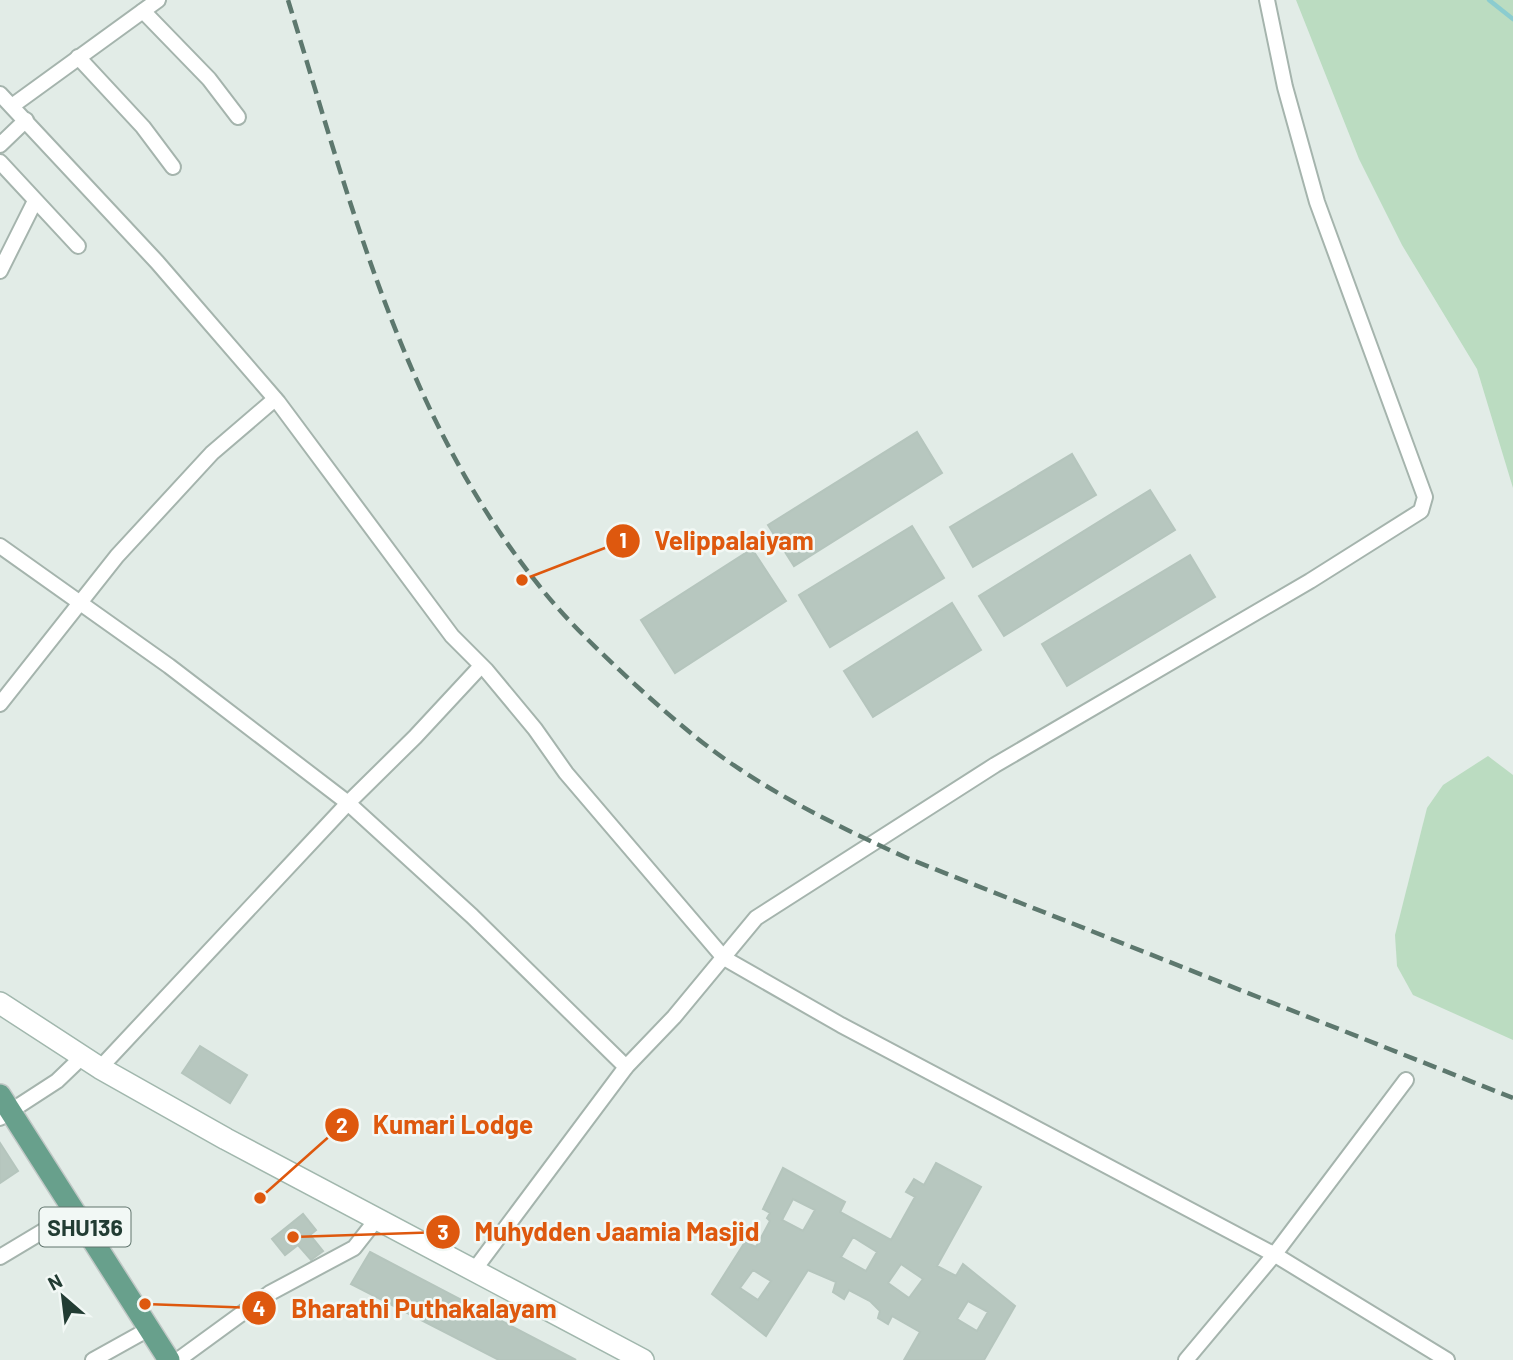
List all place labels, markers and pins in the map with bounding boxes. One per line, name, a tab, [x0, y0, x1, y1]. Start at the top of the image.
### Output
callout: Velippalaiyam	[606, 517, 828, 564]
callout: Kumari Lodge	[324, 1102, 548, 1149]
callout: Muhydden Jaamia Masjid	[425, 1209, 773, 1256]
callout: Bharathi Puthakalayam	[242, 1285, 570, 1332]

